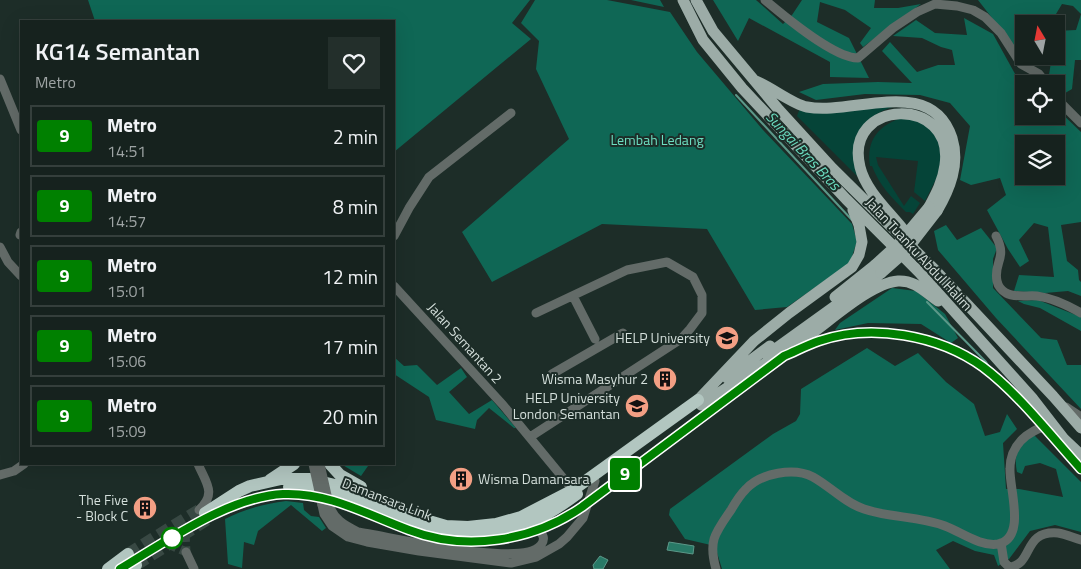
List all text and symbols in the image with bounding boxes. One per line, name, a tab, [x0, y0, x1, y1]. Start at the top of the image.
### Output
north arrow	[1015, 15, 1065, 65]
map controls	[1015, 15, 1065, 185]
text: KG14 Semantan	[35, 33, 200, 69]
button: heart	[328, 37, 380, 89]
text: Metro	[35, 70, 76, 94]
button: locate	[1015, 75, 1065, 125]
water label: Sungai Bras Bras	[761, 106, 847, 197]
text: Metro	[107, 110, 157, 139]
text: 9	[59, 122, 70, 149]
text: 2 min	[333, 122, 378, 151]
park label: Lembah Ledang	[610, 129, 704, 150]
button: layers	[1015, 135, 1065, 185]
text: 14:51	[107, 139, 146, 163]
text: Metro	[107, 180, 157, 209]
text: 9	[59, 192, 70, 219]
text: 8 min	[333, 192, 378, 221]
street label: Jalan Tuanku Abdul Halim	[861, 192, 978, 315]
text: 14:57	[107, 209, 146, 233]
text: Metro	[107, 250, 157, 279]
text: 9	[59, 262, 70, 289]
text: 12 min	[322, 262, 378, 291]
text: 15:01	[107, 279, 146, 303]
street label: Jalan Semantan 2	[423, 297, 508, 388]
text: Metro	[107, 320, 157, 349]
school or university icon: HELP University	[714, 325, 740, 351]
place label: HELP University	[615, 327, 710, 348]
text: 9	[59, 332, 70, 359]
text: 17 min	[322, 332, 378, 361]
text: 15:06	[107, 349, 146, 373]
building icon: Wisma Masyhur 2	[652, 366, 678, 392]
place label: Wisma Masyhur 2	[542, 368, 648, 389]
place label: HELP University London Semantan	[513, 387, 620, 424]
text: Metro	[107, 390, 157, 419]
school or university icon: HELP University London Semantan	[624, 393, 650, 419]
text: 9	[59, 402, 70, 429]
text: 20 min	[322, 402, 378, 431]
text: 15:09	[107, 419, 146, 443]
line badge: 9	[609, 458, 641, 490]
text: 9	[620, 460, 630, 487]
building icon: Wisma Damansara	[448, 466, 474, 492]
place label: Wisma Damansara	[478, 468, 589, 489]
street label: Damansara Link	[339, 472, 435, 525]
place label: The Five - Block C	[76, 489, 128, 526]
building icon: The Five - Block C	[132, 495, 158, 521]
unlabelled marker	[161, 527, 183, 549]

